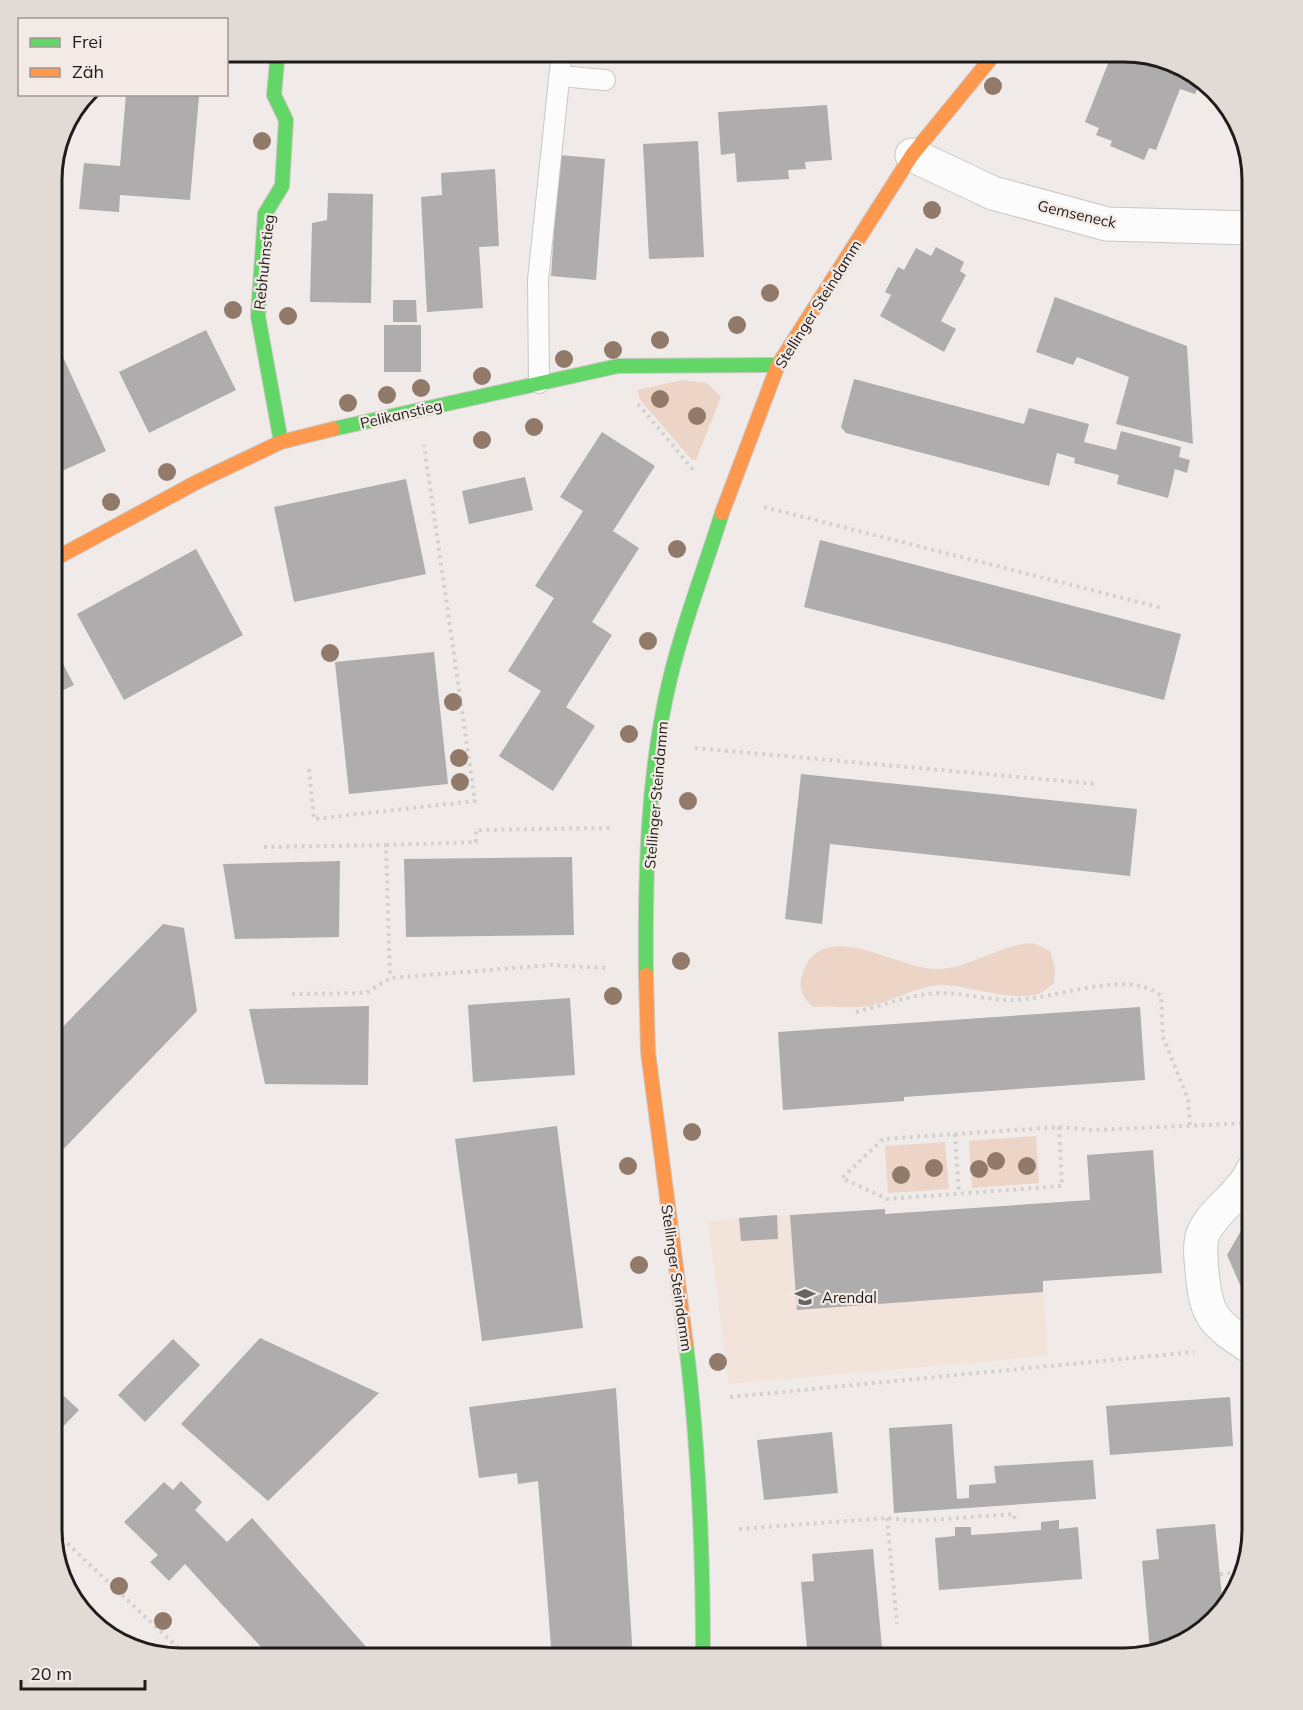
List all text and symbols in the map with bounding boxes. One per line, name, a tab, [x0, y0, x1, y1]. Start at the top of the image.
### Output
legend	[18, 18, 228, 96]
text: Frei	[72, 30, 102, 53]
text: Zäh	[72, 60, 104, 83]
street label: Gemseneck	[1036, 196, 1118, 232]
street label: Rebhuhnstieg	[250, 213, 278, 311]
street label: Stellinger Steindamm	[771, 236, 865, 372]
street label: Pelikanstieg	[358, 395, 444, 433]
street label: Stellinger Steindamm	[640, 720, 672, 870]
street label: Stellinger Steindamm	[657, 1203, 697, 1353]
school or university icon: Arendal	[793, 1285, 817, 1309]
place label: Arendal	[822, 1288, 877, 1307]
scale bar	[21, 1653, 146, 1691]
text: 20 m	[30, 1662, 72, 1685]

